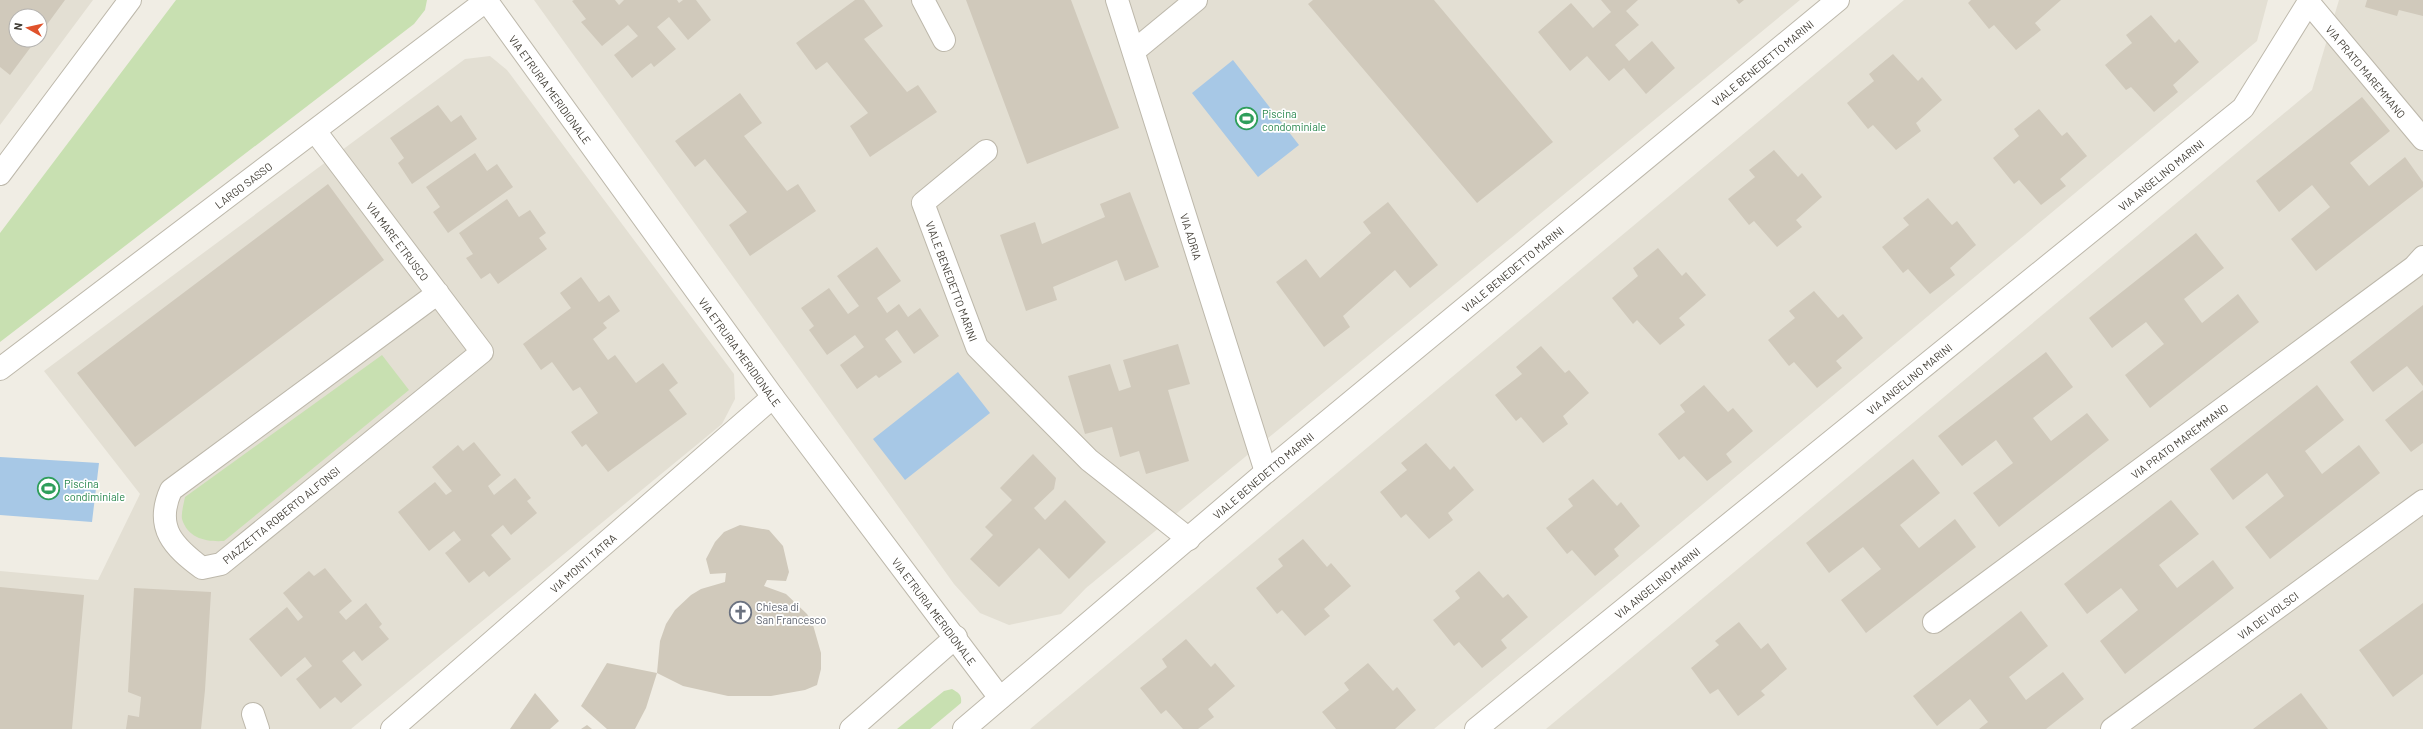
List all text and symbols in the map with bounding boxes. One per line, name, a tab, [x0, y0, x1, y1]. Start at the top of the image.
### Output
north arrow	[8, 8, 48, 48]
street label: VIALE BENEDETTO MARINI	[1709, 17, 1816, 108]
text: N	[11, 22, 25, 31]
street label: VIA PRATO MAREMMANO	[2324, 22, 2409, 120]
street label: VIA ETRURIA MERIDIONALE	[507, 32, 594, 146]
sports icon: Piscina condominiale	[1233, 106, 1259, 132]
place label: Piscina condominiale	[1262, 107, 1326, 133]
street label: VIA ANGELINO MARINI	[2116, 136, 2206, 213]
street label: LARGO SASSO	[212, 159, 274, 211]
street label: VIA MARE ETRUSCO	[364, 199, 432, 283]
street label: VIA ADRIA	[1178, 212, 1205, 262]
street label: VIALE BENEDETTO MARINI	[924, 219, 981, 343]
street label: VIALE BENEDETTO MARINI	[1459, 223, 1566, 314]
street label: VIA ETRURIA MERIDIONALE	[697, 295, 784, 409]
street label: VIA ANGELINO MARINI	[1864, 340, 1954, 417]
street label: VIA PRATO MAREMMANO	[2128, 400, 2230, 481]
street label: VIALE BENEDETTO MARINI	[1210, 429, 1316, 521]
street label: PIAZZETTA ROBERTO ALFONSI	[220, 464, 342, 566]
sports icon: Piscina condiminiale	[35, 476, 61, 502]
place label: Piscina condiminiale	[64, 477, 125, 503]
street label: VIA MONTI TATRA	[547, 530, 619, 595]
street label: VIA ANGELINO MARINI	[1612, 544, 1702, 621]
street label: VIA ETRURIA MERIDIONALE	[890, 555, 979, 668]
street label: VIA DEI VOLSCI	[2235, 588, 2301, 641]
church icon: Chiesa di San Francesco	[727, 599, 753, 625]
place label: Chiesa di San Francesco	[756, 600, 826, 626]

